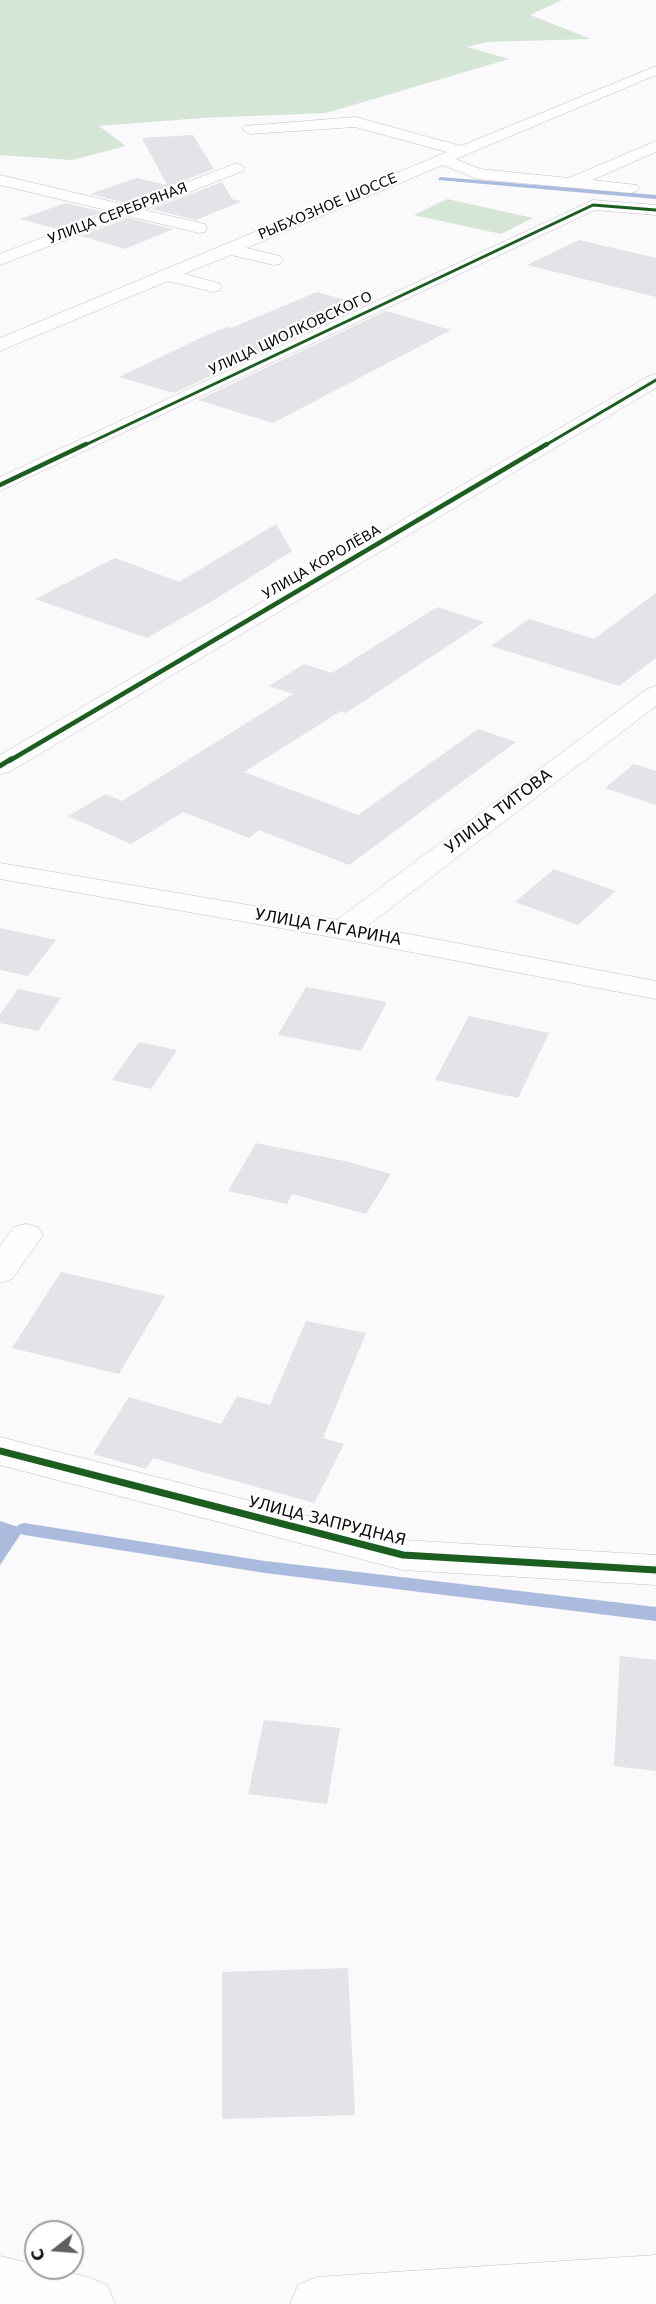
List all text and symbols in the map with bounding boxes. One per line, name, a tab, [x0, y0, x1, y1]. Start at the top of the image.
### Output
street label: РЫБХОЗНОЕ ШОССЕ	[256, 170, 400, 244]
street label: УЛИЦА СЕРЕБРЯНАЯ	[46, 180, 190, 248]
street label: УЛИЦА ЦИОЛКОВСКОГО	[207, 289, 375, 379]
street label: УЛИЦА КОРОЛЁВА	[260, 522, 384, 604]
street label: УЛИЦА ТИТОВА	[442, 766, 556, 858]
street label: УЛИЦА ГАГАРИНА	[253, 906, 403, 950]
street label: УЛИЦА ЗАПРУДНАЯ	[246, 1493, 408, 1551]
north arrow	[24, 2220, 84, 2280]
text: С	[27, 2246, 49, 2263]

